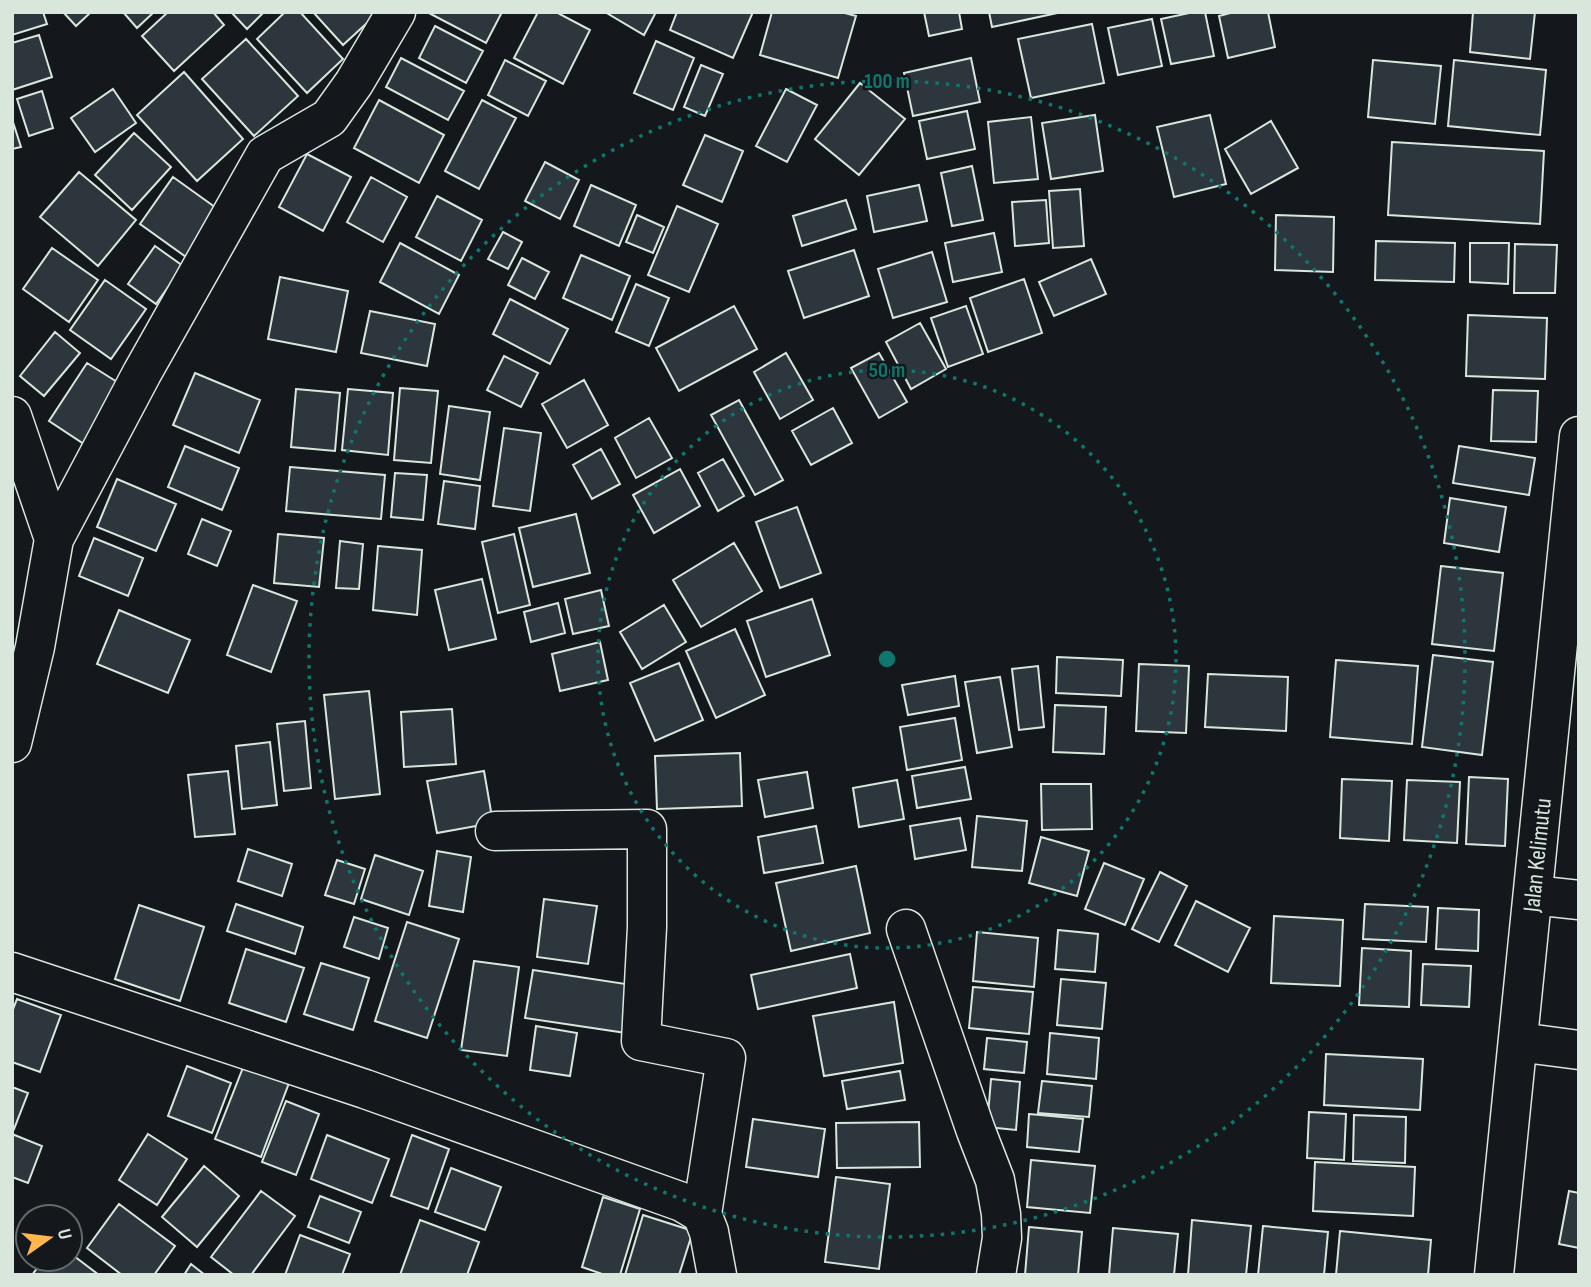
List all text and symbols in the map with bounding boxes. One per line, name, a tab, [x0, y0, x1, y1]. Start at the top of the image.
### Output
text: 100 m	[864, 69, 910, 94]
text: 50 m	[869, 358, 905, 383]
centre of rings	[875, 647, 899, 671]
street label: Jalan Kelimutu	[1517, 797, 1558, 914]
north arrow	[14, 1203, 84, 1273]
text: U	[52, 1227, 76, 1242]

